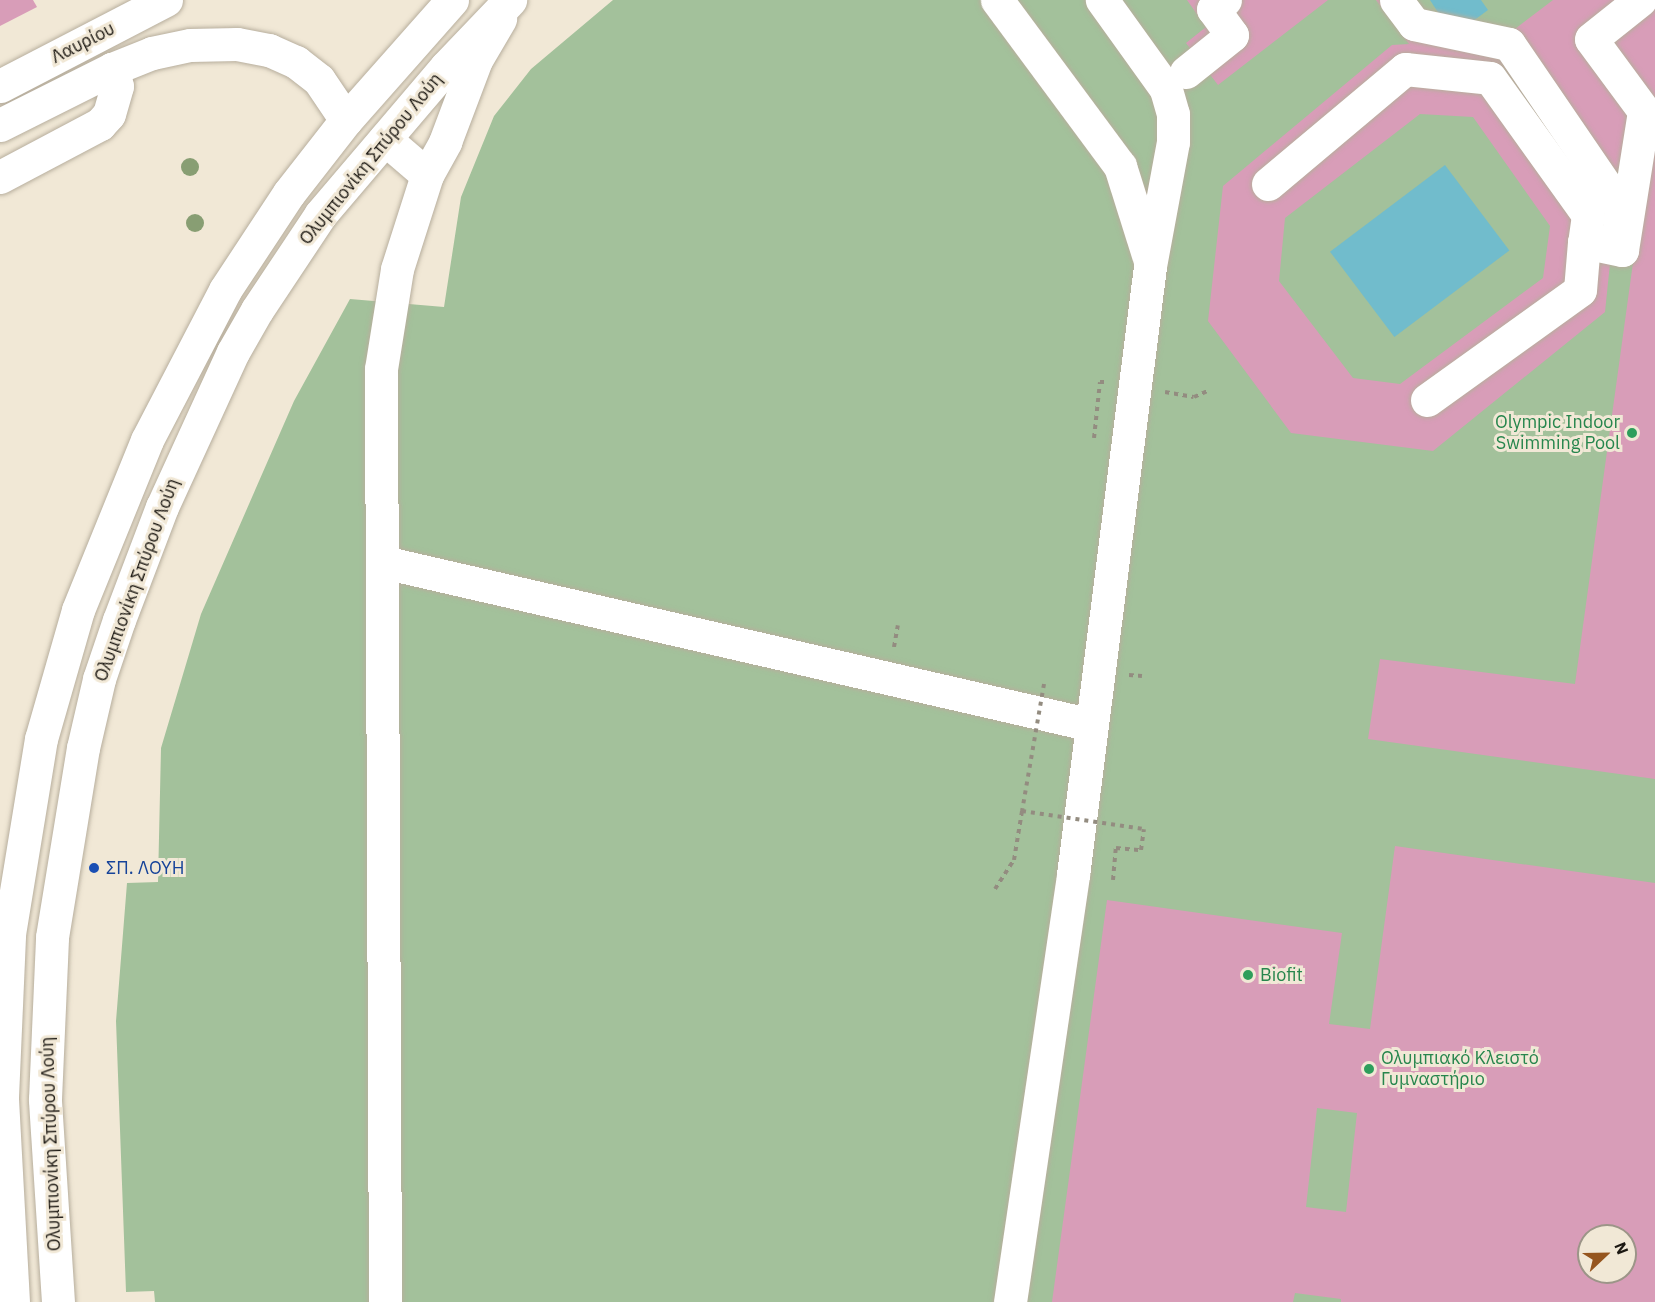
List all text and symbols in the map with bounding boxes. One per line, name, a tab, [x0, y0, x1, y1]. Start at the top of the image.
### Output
street label: Λαυρίου	[48, 18, 118, 68]
street label: Ολυμπιονίκη Σπύρου Λούη	[295, 69, 447, 249]
place label: Olympic Indoor Swimming Pool	[1495, 412, 1620, 454]
marker: Olympic Indoor Swimming Pool	[1625, 426, 1639, 440]
street label: Ολυμπιονίκη Σπύρου Λούη	[90, 475, 184, 685]
place label: ΣΠ. ΛΟΥΗ	[106, 857, 185, 879]
marker: ΣΠ. ΛΟΥΗ	[87, 861, 101, 875]
place label: Biofit	[1260, 964, 1303, 986]
marker: Biofit	[1241, 968, 1255, 982]
street label: Ολυμπιονίκη Σπύρου Λούη	[36, 1036, 66, 1252]
place label: Ολυμπιακό Κλειστό Γυμναστήριο	[1381, 1048, 1539, 1090]
marker: Ολυμπιακό Κλειστό Γυμναστήριο	[1362, 1062, 1376, 1076]
north arrow	[1577, 1224, 1637, 1284]
text: N	[1610, 1239, 1633, 1257]

